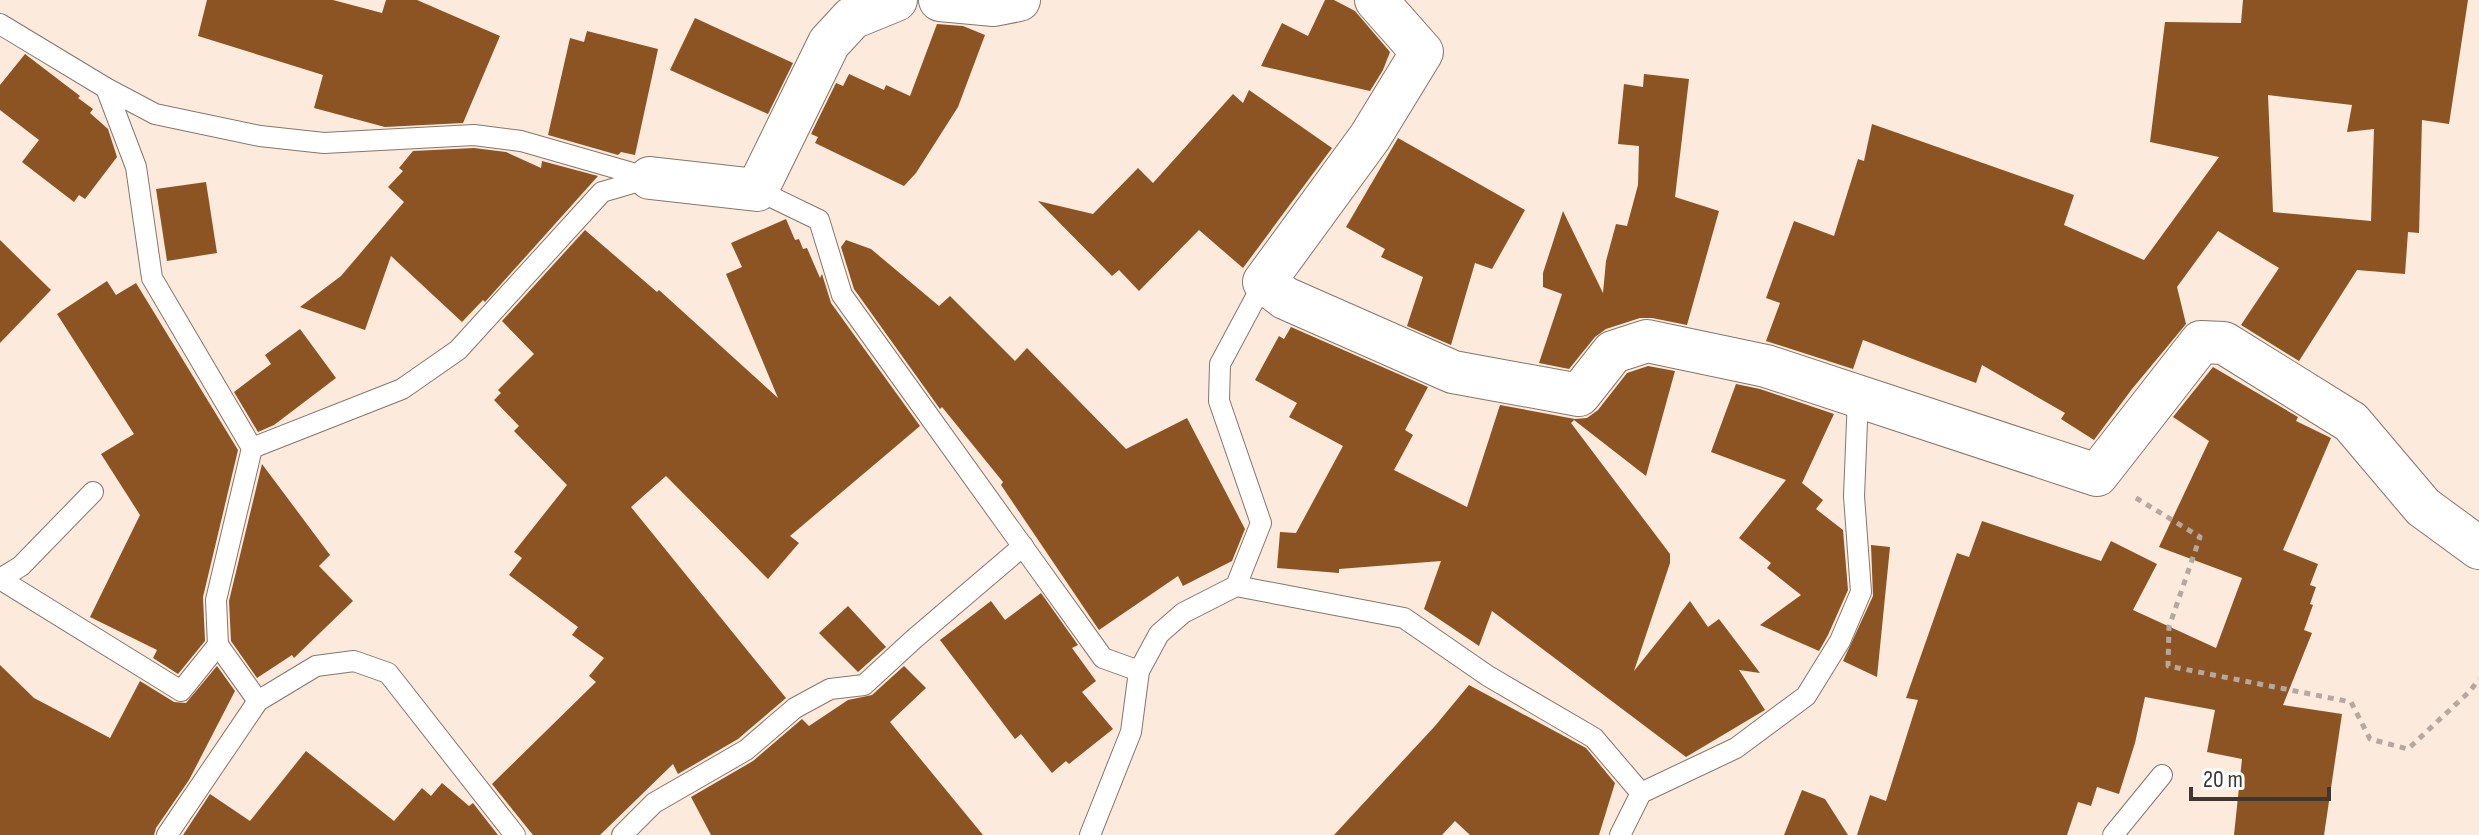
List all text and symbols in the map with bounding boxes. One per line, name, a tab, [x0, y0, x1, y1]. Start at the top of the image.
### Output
scale bar	[2191, 751, 2329, 801]
text: 20 m	[2203, 765, 2243, 794]

